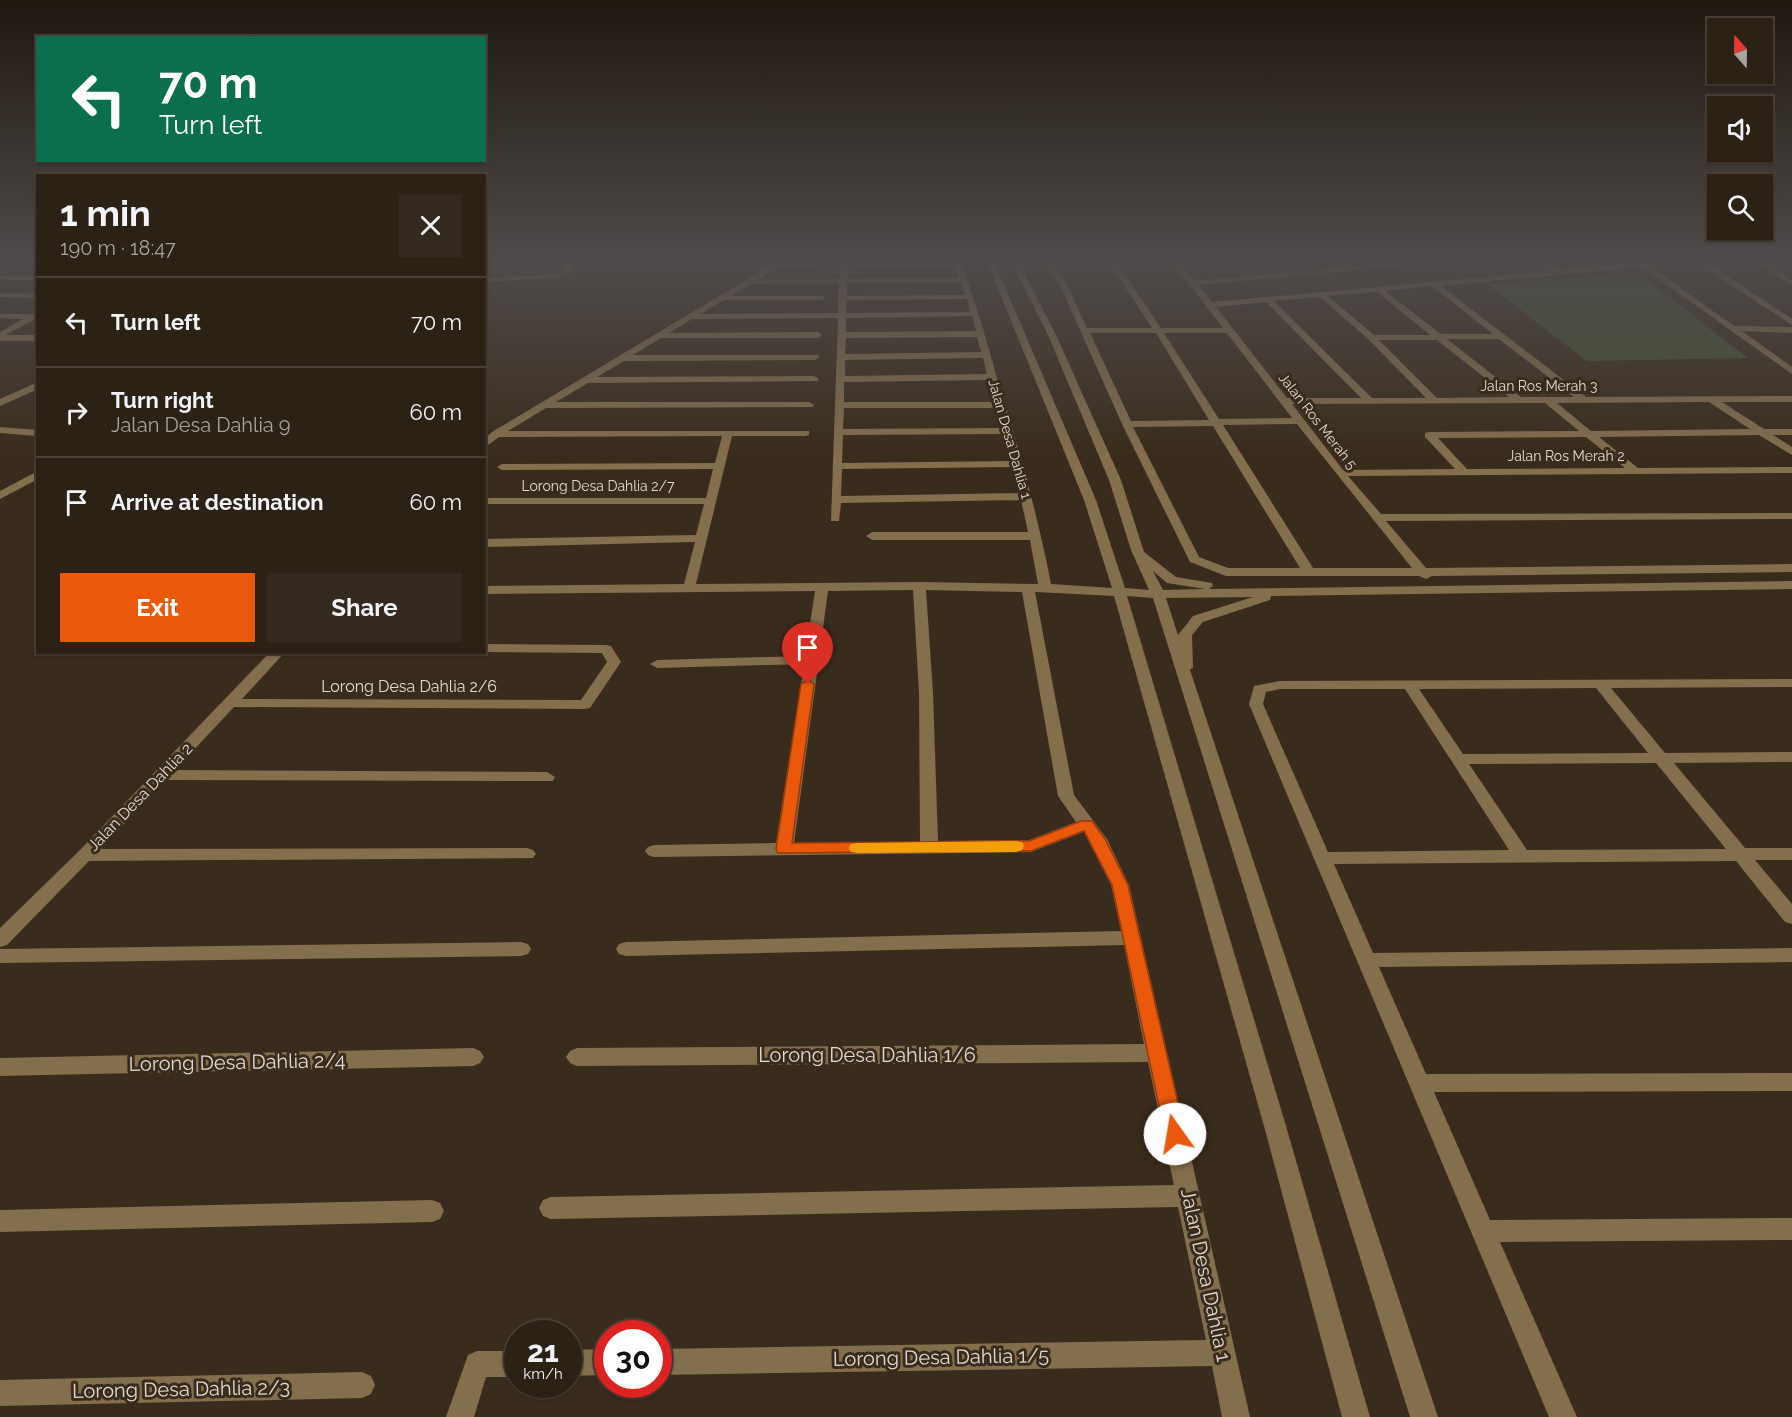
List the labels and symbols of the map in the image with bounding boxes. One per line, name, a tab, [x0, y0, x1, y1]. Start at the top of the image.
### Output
north arrow	[1707, 18, 1773, 84]
street label: Jalan Ros Merah 5	[1276, 370, 1361, 472]
street label: Jalan Desa Dahlia 1	[985, 377, 1035, 501]
street label: Jalan Ros Merah 3	[1480, 378, 1598, 394]
street label: Jalan Ros Merah 2	[1508, 448, 1624, 464]
street label: Lorong Desa Dahlia 2/7	[522, 478, 675, 494]
pin	[782, 622, 833, 684]
street label: Lorong Desa Dahlia 2/6	[321, 677, 497, 696]
street label: Jalan Desa Dahlia 2	[84, 739, 196, 855]
street label: Lorong Desa Dahlia 1/6	[758, 1043, 976, 1067]
street label: Lorong Desa Dahlia 2/4	[128, 1048, 346, 1076]
position arrow	[1143, 1102, 1207, 1166]
street label: Jalan Desa Dahlia 1	[1176, 1186, 1236, 1364]
speed limit sign: 30	[594, 1320, 672, 1398]
street label: Lorong Desa Dahlia 1/5	[833, 1343, 1049, 1371]
street label: Lorong Desa Dahlia 2/3	[72, 1375, 290, 1403]

